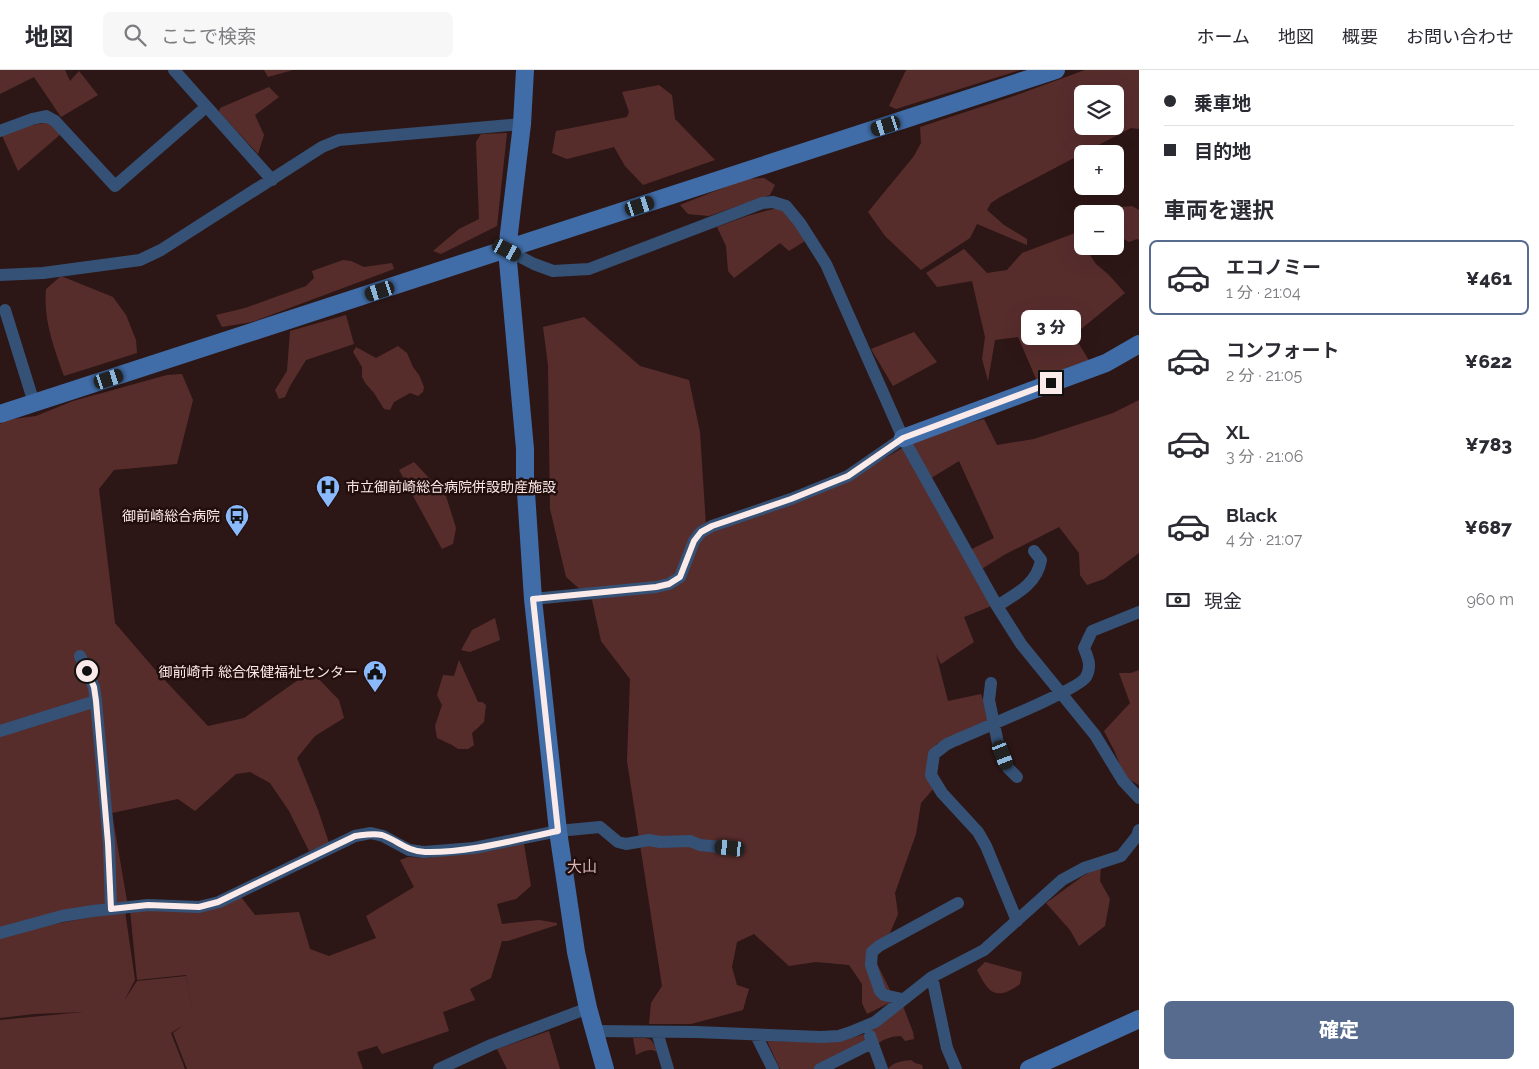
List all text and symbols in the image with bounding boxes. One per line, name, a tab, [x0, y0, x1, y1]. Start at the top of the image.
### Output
search box	[103, 12, 453, 57]
icon: search	[121, 21, 149, 49]
text: 地図	[25, 22, 73, 51]
text: ここで検索	[161, 25, 256, 47]
text: ホーム	[1197, 26, 1250, 47]
text: 地図	[1278, 26, 1314, 47]
text: 概要	[1342, 26, 1378, 47]
text: お問い合わせ	[1406, 26, 1514, 47]
map controls	[1074, 85, 1124, 255]
button: layers	[1074, 85, 1124, 135]
text: 乗車地	[1194, 92, 1251, 114]
car	[869, 114, 902, 138]
text: 目的地	[1194, 140, 1251, 162]
button: +	[1074, 145, 1124, 195]
car	[623, 194, 656, 218]
text: 車両を選択	[1164, 197, 1274, 223]
button: −	[1074, 205, 1124, 255]
car	[490, 236, 523, 264]
icon: car	[1166, 255, 1211, 300]
text: エコノミー	[1226, 256, 1321, 278]
text: ¥461	[1466, 267, 1512, 289]
car	[363, 279, 396, 303]
text: 1 分 · 21:04	[1226, 283, 1301, 302]
callout: 3 分	[1021, 310, 1081, 346]
text: 3 分	[1037, 318, 1065, 337]
icon: car	[1166, 338, 1211, 383]
text: コンフォート	[1226, 339, 1339, 361]
text: ¥622	[1465, 350, 1512, 372]
text: 2 分 · 21:05	[1226, 366, 1302, 385]
car	[92, 367, 125, 391]
route end	[1040, 372, 1062, 394]
icon: car	[1166, 421, 1211, 466]
text: XL	[1226, 421, 1249, 443]
text: ¥783	[1465, 433, 1512, 455]
text: 3 分 · 21:06	[1226, 447, 1303, 466]
hospital icon: 市立御前崎総合病院併設助産施設	[315, 474, 341, 508]
place label: 市立御前崎総合病院併設助産施設	[346, 479, 556, 495]
bus stop icon: 御前崎総合病院	[224, 503, 250, 537]
icon: car	[1166, 504, 1211, 549]
text: Black	[1226, 504, 1277, 526]
place label: 御前崎総合病院	[122, 508, 220, 524]
text: ¥687	[1464, 516, 1512, 538]
text: 4 分 · 21:07	[1226, 530, 1302, 549]
icon: cash	[1164, 586, 1192, 614]
text: 現金	[1204, 590, 1242, 612]
text: 960 m	[1466, 590, 1514, 609]
public building icon: 御前崎市 総合保健福祉センター	[362, 659, 388, 693]
route start	[76, 660, 98, 682]
place label: 御前崎市 総合保健福祉センター	[158, 664, 358, 680]
car	[990, 738, 1015, 772]
car	[714, 839, 745, 857]
district label: 大山	[567, 858, 597, 876]
button: 確定	[1164, 1001, 1514, 1059]

